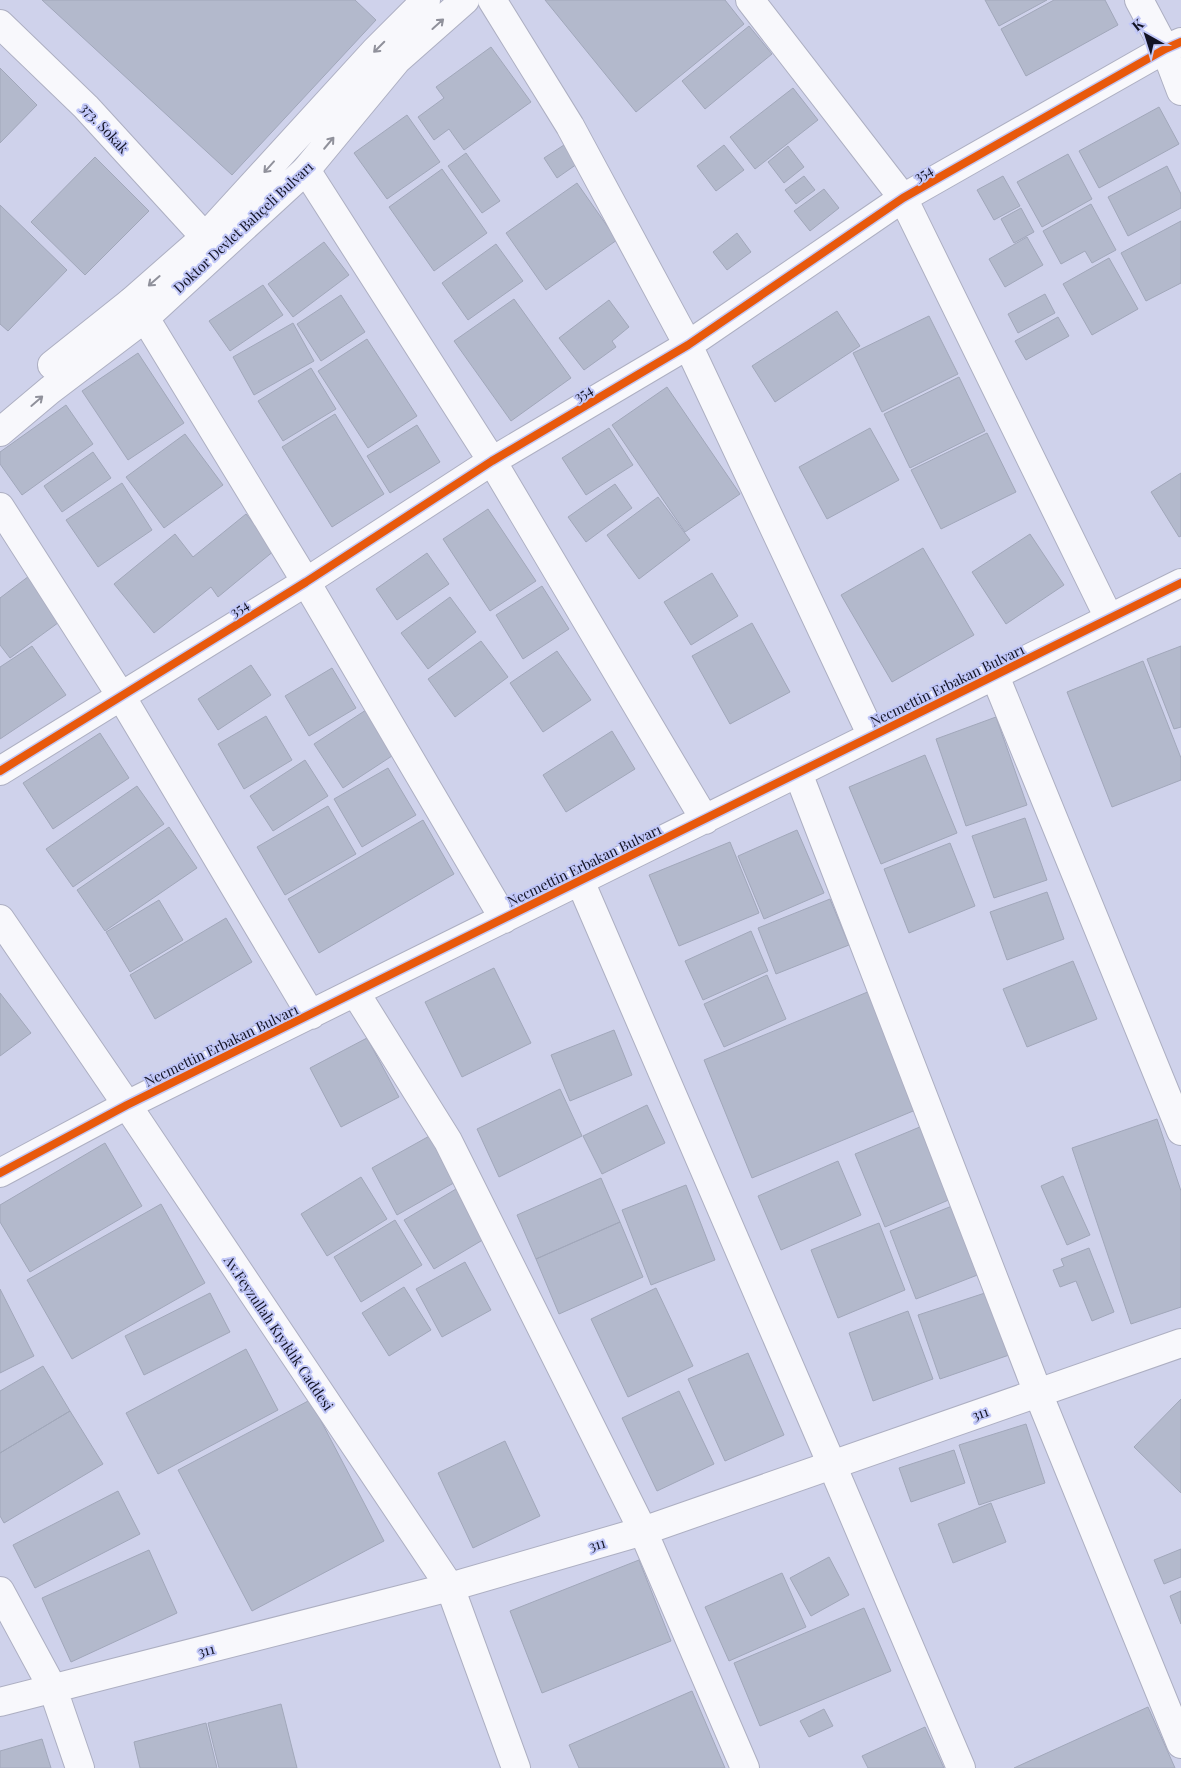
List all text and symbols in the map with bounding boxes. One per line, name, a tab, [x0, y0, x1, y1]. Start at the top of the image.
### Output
north arrow	[1121, 10, 1171, 60]
text: K	[1128, 13, 1148, 35]
one-way arrow	[432, 18, 445, 29]
one-way arrow	[373, 41, 385, 53]
street label: 373. Sokak	[77, 99, 134, 158]
one-way arrow	[323, 137, 334, 150]
street label: Doktor Devlet Bahçeli Bulvarı	[169, 157, 317, 297]
one-way arrow	[263, 160, 275, 173]
street label: 354	[910, 160, 936, 186]
one-way arrow	[148, 275, 161, 287]
street label: 354	[570, 380, 596, 406]
one-way arrow	[30, 395, 43, 406]
street label: 354	[226, 595, 252, 621]
street label: Necmettin Erbakan Bulvarı	[867, 639, 1027, 731]
street label: Necmettin Erbakan Bulvarı	[504, 819, 664, 911]
street label: Necmettin Erbakan Bulvarı	[141, 999, 301, 1091]
street label: Av.Feyzullah Kıyıklık Caddesi	[219, 1251, 338, 1414]
street label: 311	[969, 1401, 991, 1425]
street label: 311	[586, 1533, 608, 1555]
street label: 311	[196, 1639, 216, 1661]

